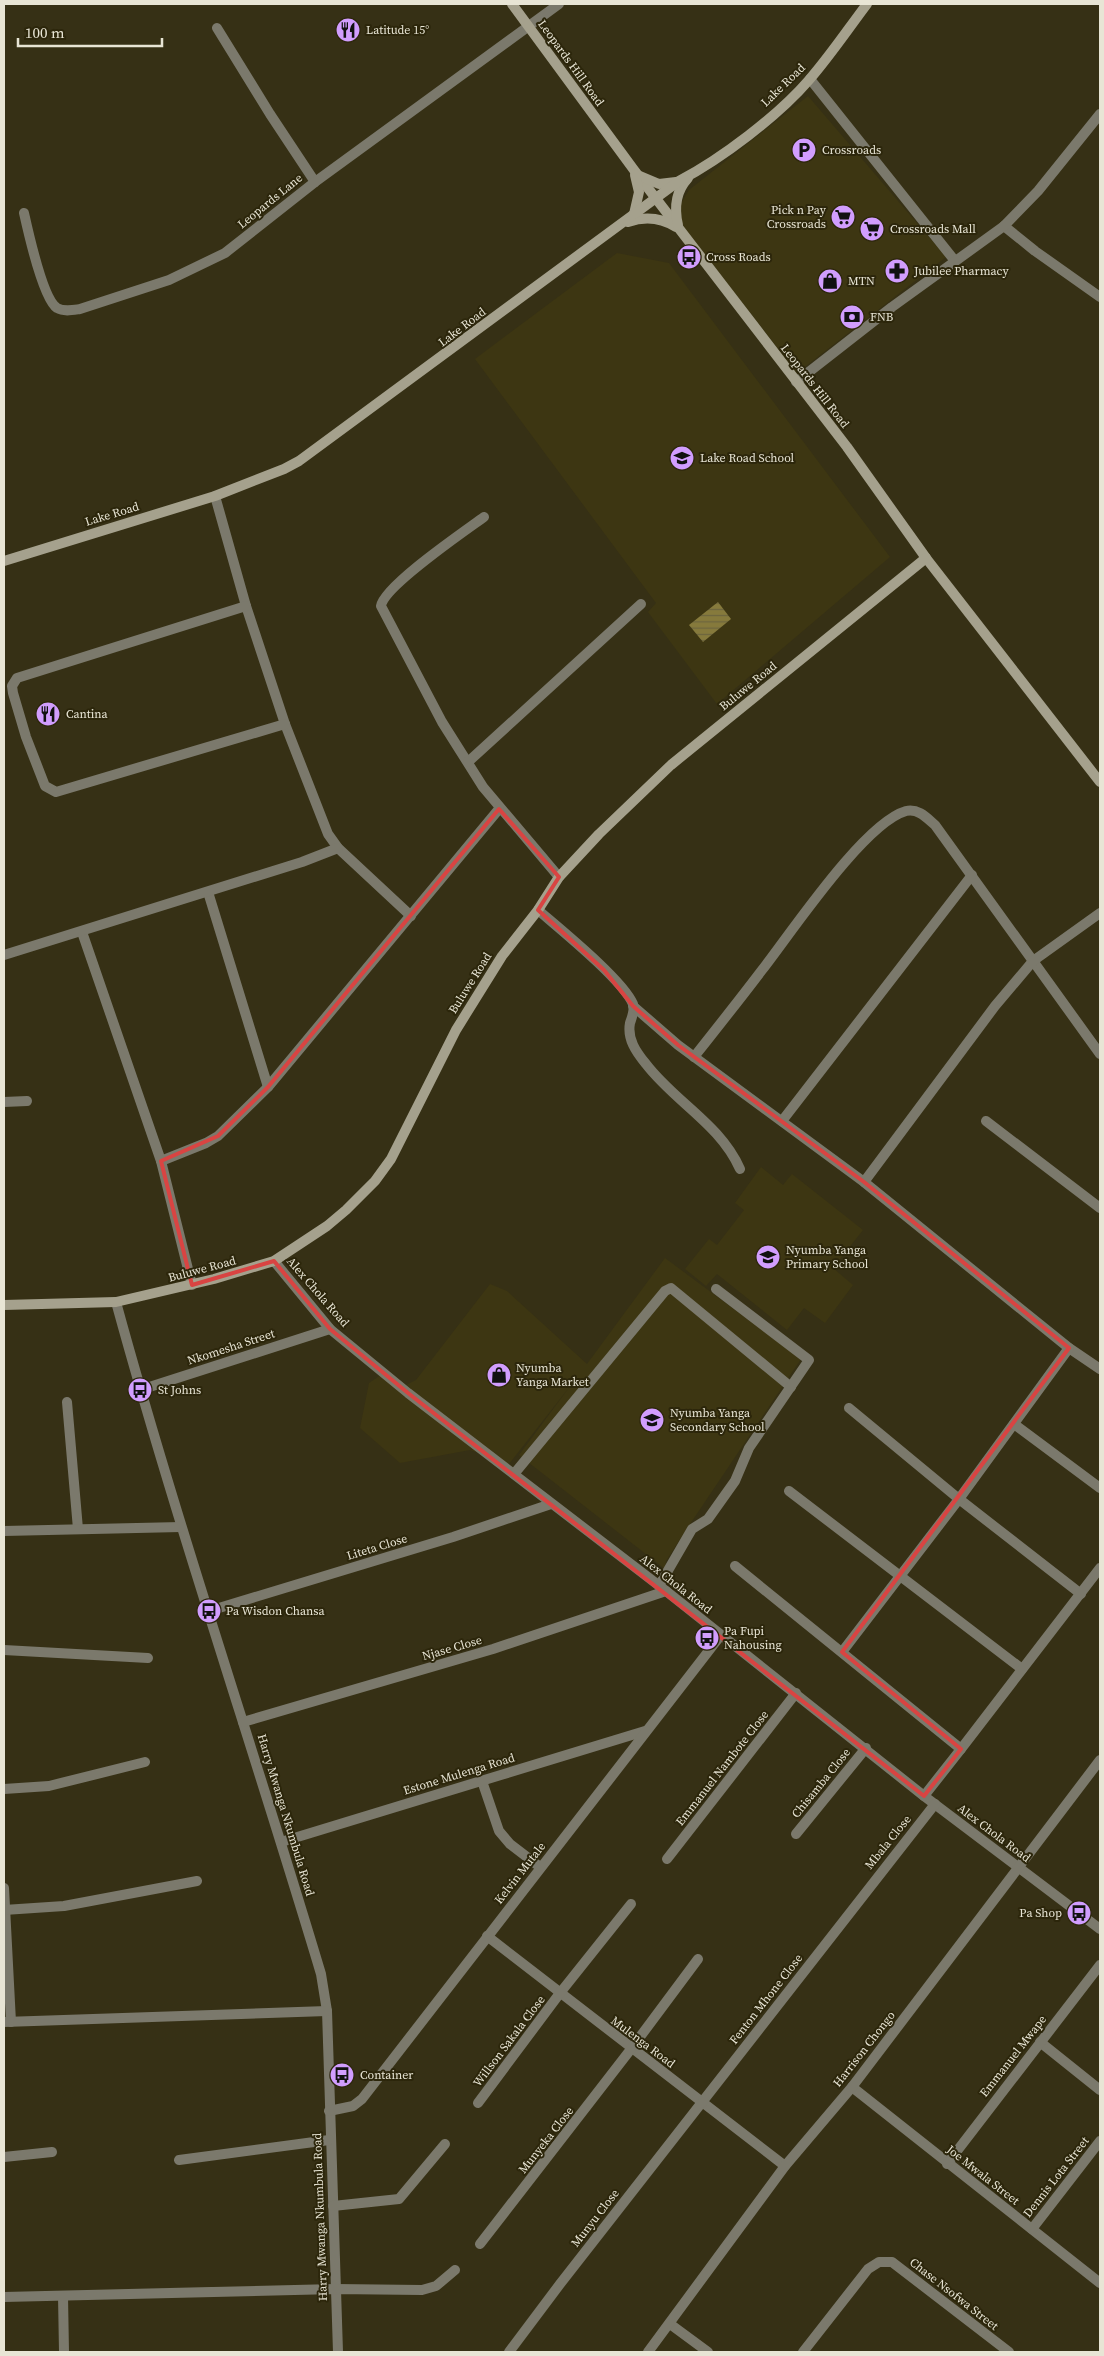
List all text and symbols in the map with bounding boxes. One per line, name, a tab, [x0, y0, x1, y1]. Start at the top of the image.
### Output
scale bar	[18, 15, 161, 47]
restaurant icon: Latitude 15°	[335, 17, 361, 43]
street label: Leopards Hill Road	[534, 17, 608, 109]
text: 100 m	[25, 22, 65, 43]
place label: Latitude 15°	[366, 22, 429, 38]
street label: Lake Road	[757, 60, 809, 110]
parking icon: Crossroads	[791, 137, 817, 163]
place label: Crossroads	[822, 142, 881, 158]
street label: Leopards Lane	[234, 170, 306, 232]
place label: Pick n Pay Crossroads	[767, 202, 827, 232]
supermarket icon: Pick n Pay Crossroads	[830, 204, 856, 230]
supermarket icon: Crossroads Mall	[859, 216, 885, 242]
place label: Crossroads Mall	[890, 221, 976, 237]
bus stop icon: Cross Roads	[676, 244, 702, 270]
place label: Cross Roads	[706, 249, 771, 265]
pharmacy icon: Jubilee Pharmacy	[884, 258, 910, 284]
place label: Jubilee Pharmacy	[913, 263, 1009, 279]
shop icon: MTN	[817, 268, 843, 294]
place label: MTN	[848, 273, 875, 289]
street label: Lake Road	[435, 304, 489, 350]
bank icon: FNB	[839, 304, 865, 330]
place label: FNB	[870, 309, 894, 325]
street label: Leopards Hill Road	[777, 341, 853, 432]
school or university icon: Lake Road School	[669, 445, 695, 471]
place label: Lake Road School	[700, 450, 795, 466]
street label: Lake Road	[83, 498, 141, 530]
street label: Buluwe Road	[716, 658, 780, 714]
restaurant icon: Cantina	[35, 701, 61, 727]
place label: Cantina	[66, 706, 109, 722]
street label: Buluwe Road	[445, 949, 495, 1017]
place label: Nyumba Yanga Primary School	[786, 1242, 869, 1272]
school or university icon: Nyumba Yanga Primary School	[755, 1244, 781, 1270]
street label: Buluwe Road	[166, 1252, 238, 1286]
street label: Alex Chola Road	[283, 1254, 353, 1330]
street label: Nkomesha Street	[185, 1325, 277, 1369]
place label: Nyumba Yanga Market	[516, 1360, 589, 1390]
shop icon: Nyumba Yanga Market	[486, 1362, 512, 1388]
bus stop icon: St Johns	[127, 1377, 153, 1403]
place label: St Johns	[158, 1382, 201, 1398]
place label: Nyumba Yanga Secondary School	[670, 1405, 765, 1435]
school or university icon: Nyumba Yanga Secondary School	[639, 1407, 665, 1433]
street label: Liteta Close	[345, 1530, 409, 1564]
street label: Alex Chola Road	[637, 1551, 716, 1617]
bus stop icon: Pa Wisdon Chansa	[196, 1598, 222, 1624]
place label: Pa Wisdon Chansa	[226, 1603, 325, 1619]
place label: Pa Fupi Nahousing	[724, 1623, 782, 1653]
bus stop icon: Pa Fupi Nahousing	[694, 1625, 720, 1651]
street label: Njase Close	[420, 1632, 484, 1664]
street label: Emmanuel Nambote Close	[672, 1707, 772, 1829]
street label: Harry Mwanga Nkumbula Road	[254, 1732, 318, 1898]
street label: Chisamba Close	[788, 1745, 854, 1821]
street label: Estone Mulenga Road	[401, 1749, 517, 1799]
street label: Alex Chola Road	[954, 1800, 1034, 1866]
street label: Mbala Close	[861, 1812, 915, 1872]
street label: Kelvin Mutale	[491, 1839, 549, 1907]
bus stop icon: Pa Shop	[1066, 1900, 1092, 1926]
place label: Pa Shop	[1019, 1905, 1062, 1921]
street label: Fenton Mhone Close	[726, 1951, 806, 2047]
street label: Willson Sakala Close	[469, 1992, 549, 2090]
street label: Harrison Chongo	[829, 2007, 899, 2090]
street label: Emmanuel Mwape	[976, 2012, 1050, 2100]
street label: Mulenga Road	[608, 2013, 679, 2072]
bus stop icon: Container	[329, 2062, 355, 2088]
place label: Container	[360, 2067, 413, 2083]
street label: Munyeka Close	[515, 2103, 577, 2177]
street label: Harry Mwanga Nkumbula Road	[309, 2132, 331, 2302]
street label: Dennis Lota Street	[1019, 2133, 1093, 2221]
street label: Joe Mwala Street	[942, 2141, 1023, 2209]
street label: Munyu Close	[567, 2186, 623, 2250]
street label: Chase Nsofwa Street	[906, 2254, 1002, 2334]

